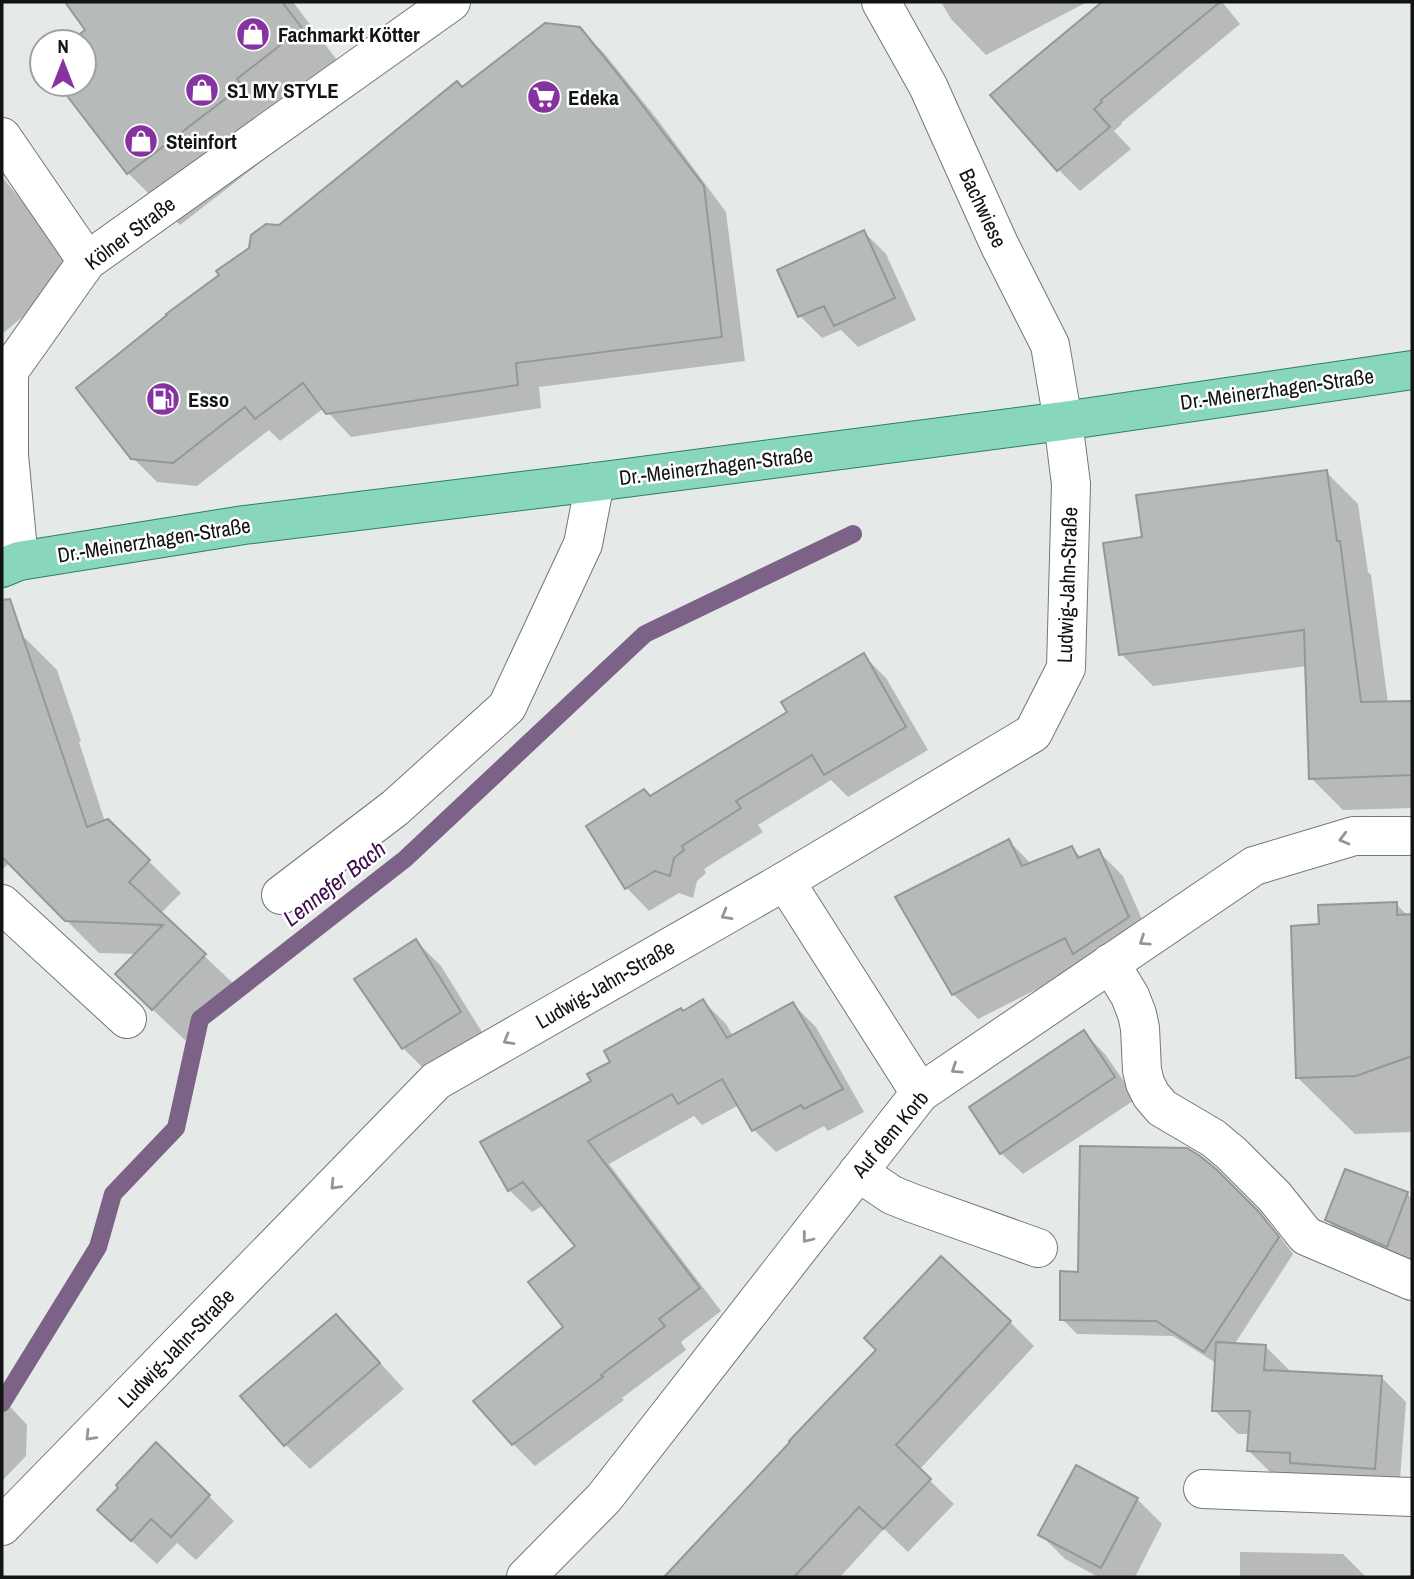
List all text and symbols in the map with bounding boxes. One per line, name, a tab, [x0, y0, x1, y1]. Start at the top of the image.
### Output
shop icon: Fachmarkt Kötter	[234, 15, 272, 53]
place label: Fachmarkt Kötter	[278, 20, 420, 49]
north arrow	[28, 28, 98, 98]
text: N	[57, 33, 69, 59]
shop icon: S1 MY STYLE	[183, 71, 221, 109]
place label: S1 MY STYLE	[227, 76, 339, 105]
supermarket icon: Edeka	[525, 78, 563, 116]
place label: Edeka	[568, 83, 619, 112]
shop icon: Steinfort	[122, 122, 160, 160]
place label: Steinfort	[166, 127, 237, 156]
street label: Bachwiese	[952, 164, 1014, 252]
street label: Kölner Straße	[79, 189, 181, 277]
street label: Dr.-Meinerzhagen-Straße	[1178, 361, 1376, 417]
fuel station icon: Esso	[144, 380, 182, 418]
place label: Esso	[188, 385, 229, 414]
street label: Dr.-Meinerzhagen-Straße	[617, 440, 815, 492]
street label: Ludwig-Jahn-Straße	[1050, 507, 1084, 663]
street label: Dr.-Meinerzhagen-Straße	[55, 510, 253, 570]
one-way arrow	[1339, 831, 1351, 846]
water label: Lennefer Bach	[276, 833, 392, 933]
one-way arrow	[721, 907, 734, 920]
street label: Ludwig-Jahn-Straße	[530, 932, 680, 1036]
one-way arrow	[1139, 933, 1152, 945]
one-way arrow	[502, 1032, 515, 1045]
one-way arrow	[950, 1061, 963, 1074]
street label: Auf dem Korb	[844, 1084, 935, 1184]
one-way arrow	[330, 1177, 343, 1190]
one-way arrow	[802, 1231, 815, 1243]
street label: Ludwig-Jahn-Straße	[111, 1282, 241, 1414]
one-way arrow	[86, 1427, 99, 1440]

